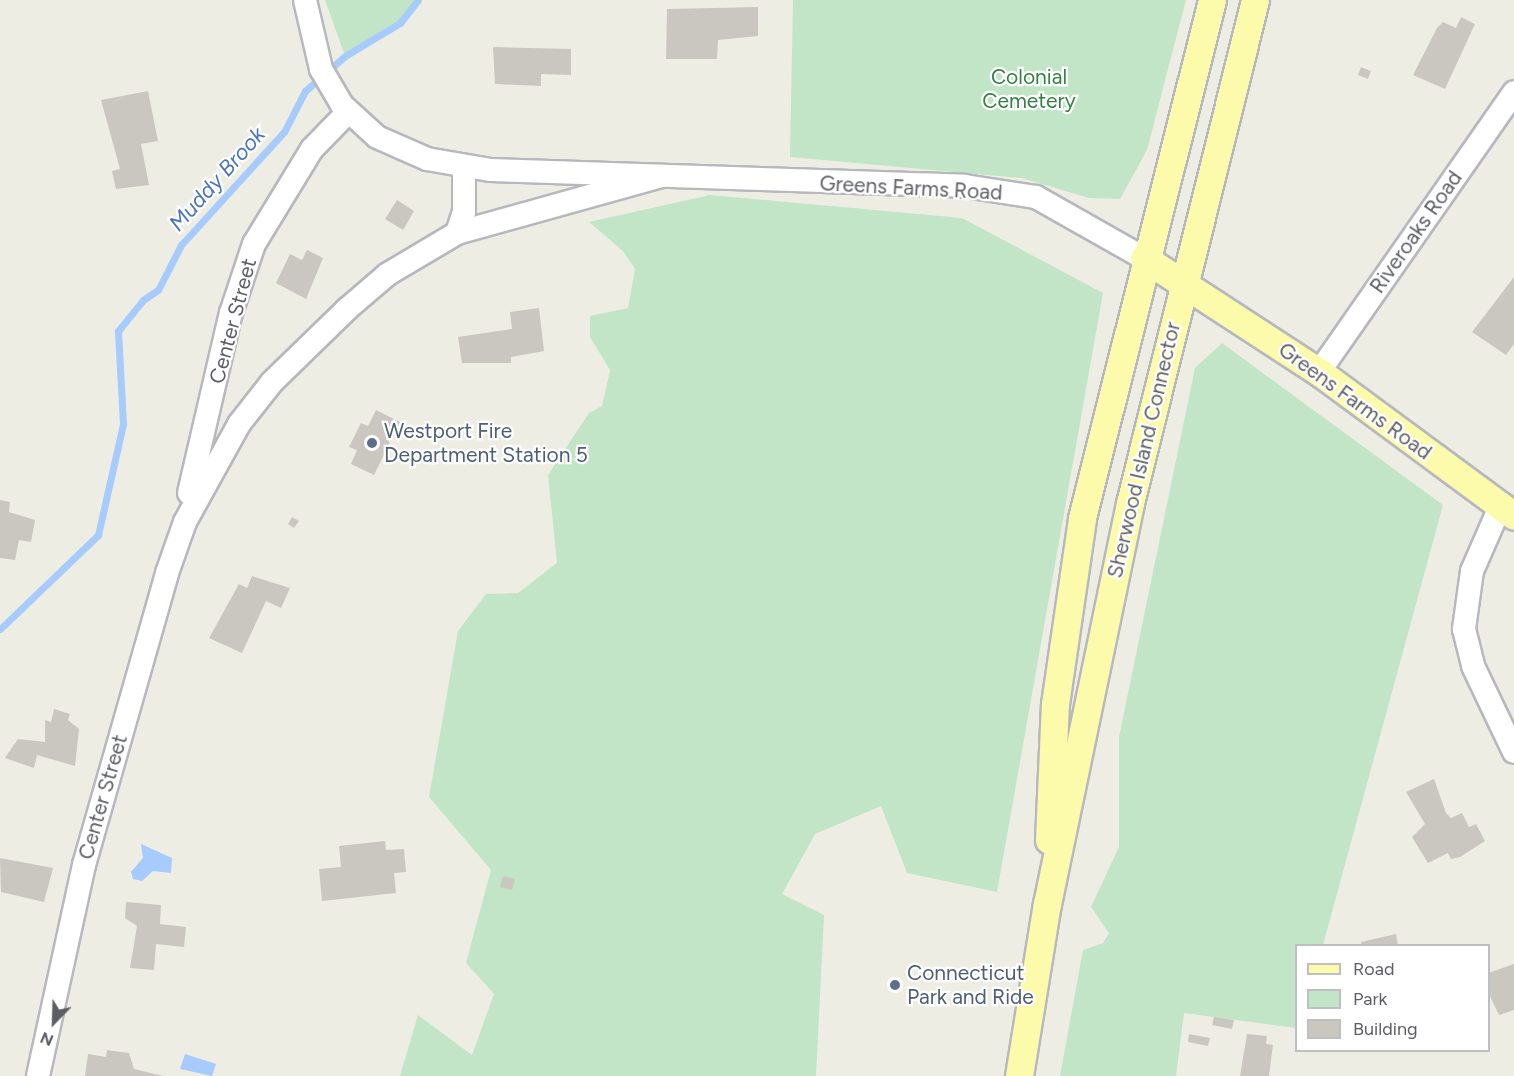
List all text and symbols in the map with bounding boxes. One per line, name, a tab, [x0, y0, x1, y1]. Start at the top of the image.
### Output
park label: Colonial Cemetery	[982, 64, 1076, 114]
water label: Muddy Brook	[163, 122, 271, 236]
street label: Riveroaks Road	[1364, 166, 1468, 298]
street label: Greens Farms Road	[819, 171, 1003, 205]
street label: Center Street	[204, 256, 262, 386]
street label: Sherwood Island Connector	[1102, 320, 1186, 580]
street label: Greens Farms Road	[1274, 337, 1436, 465]
place label: Westport Fire Department Station 5	[384, 418, 588, 468]
marker: Westport Fire Department Station 5	[365, 436, 379, 450]
street label: Center Street	[73, 732, 133, 862]
legend	[1295, 944, 1490, 1052]
text: Road	[1353, 958, 1394, 980]
place label: Connecticut Park and Ride	[907, 960, 1034, 1010]
marker: Connecticut Park and Ride	[888, 978, 902, 992]
text: Park	[1353, 988, 1387, 1010]
north arrow	[24, 992, 84, 1052]
text: Building	[1353, 1018, 1418, 1040]
text: N	[37, 1028, 56, 1050]

